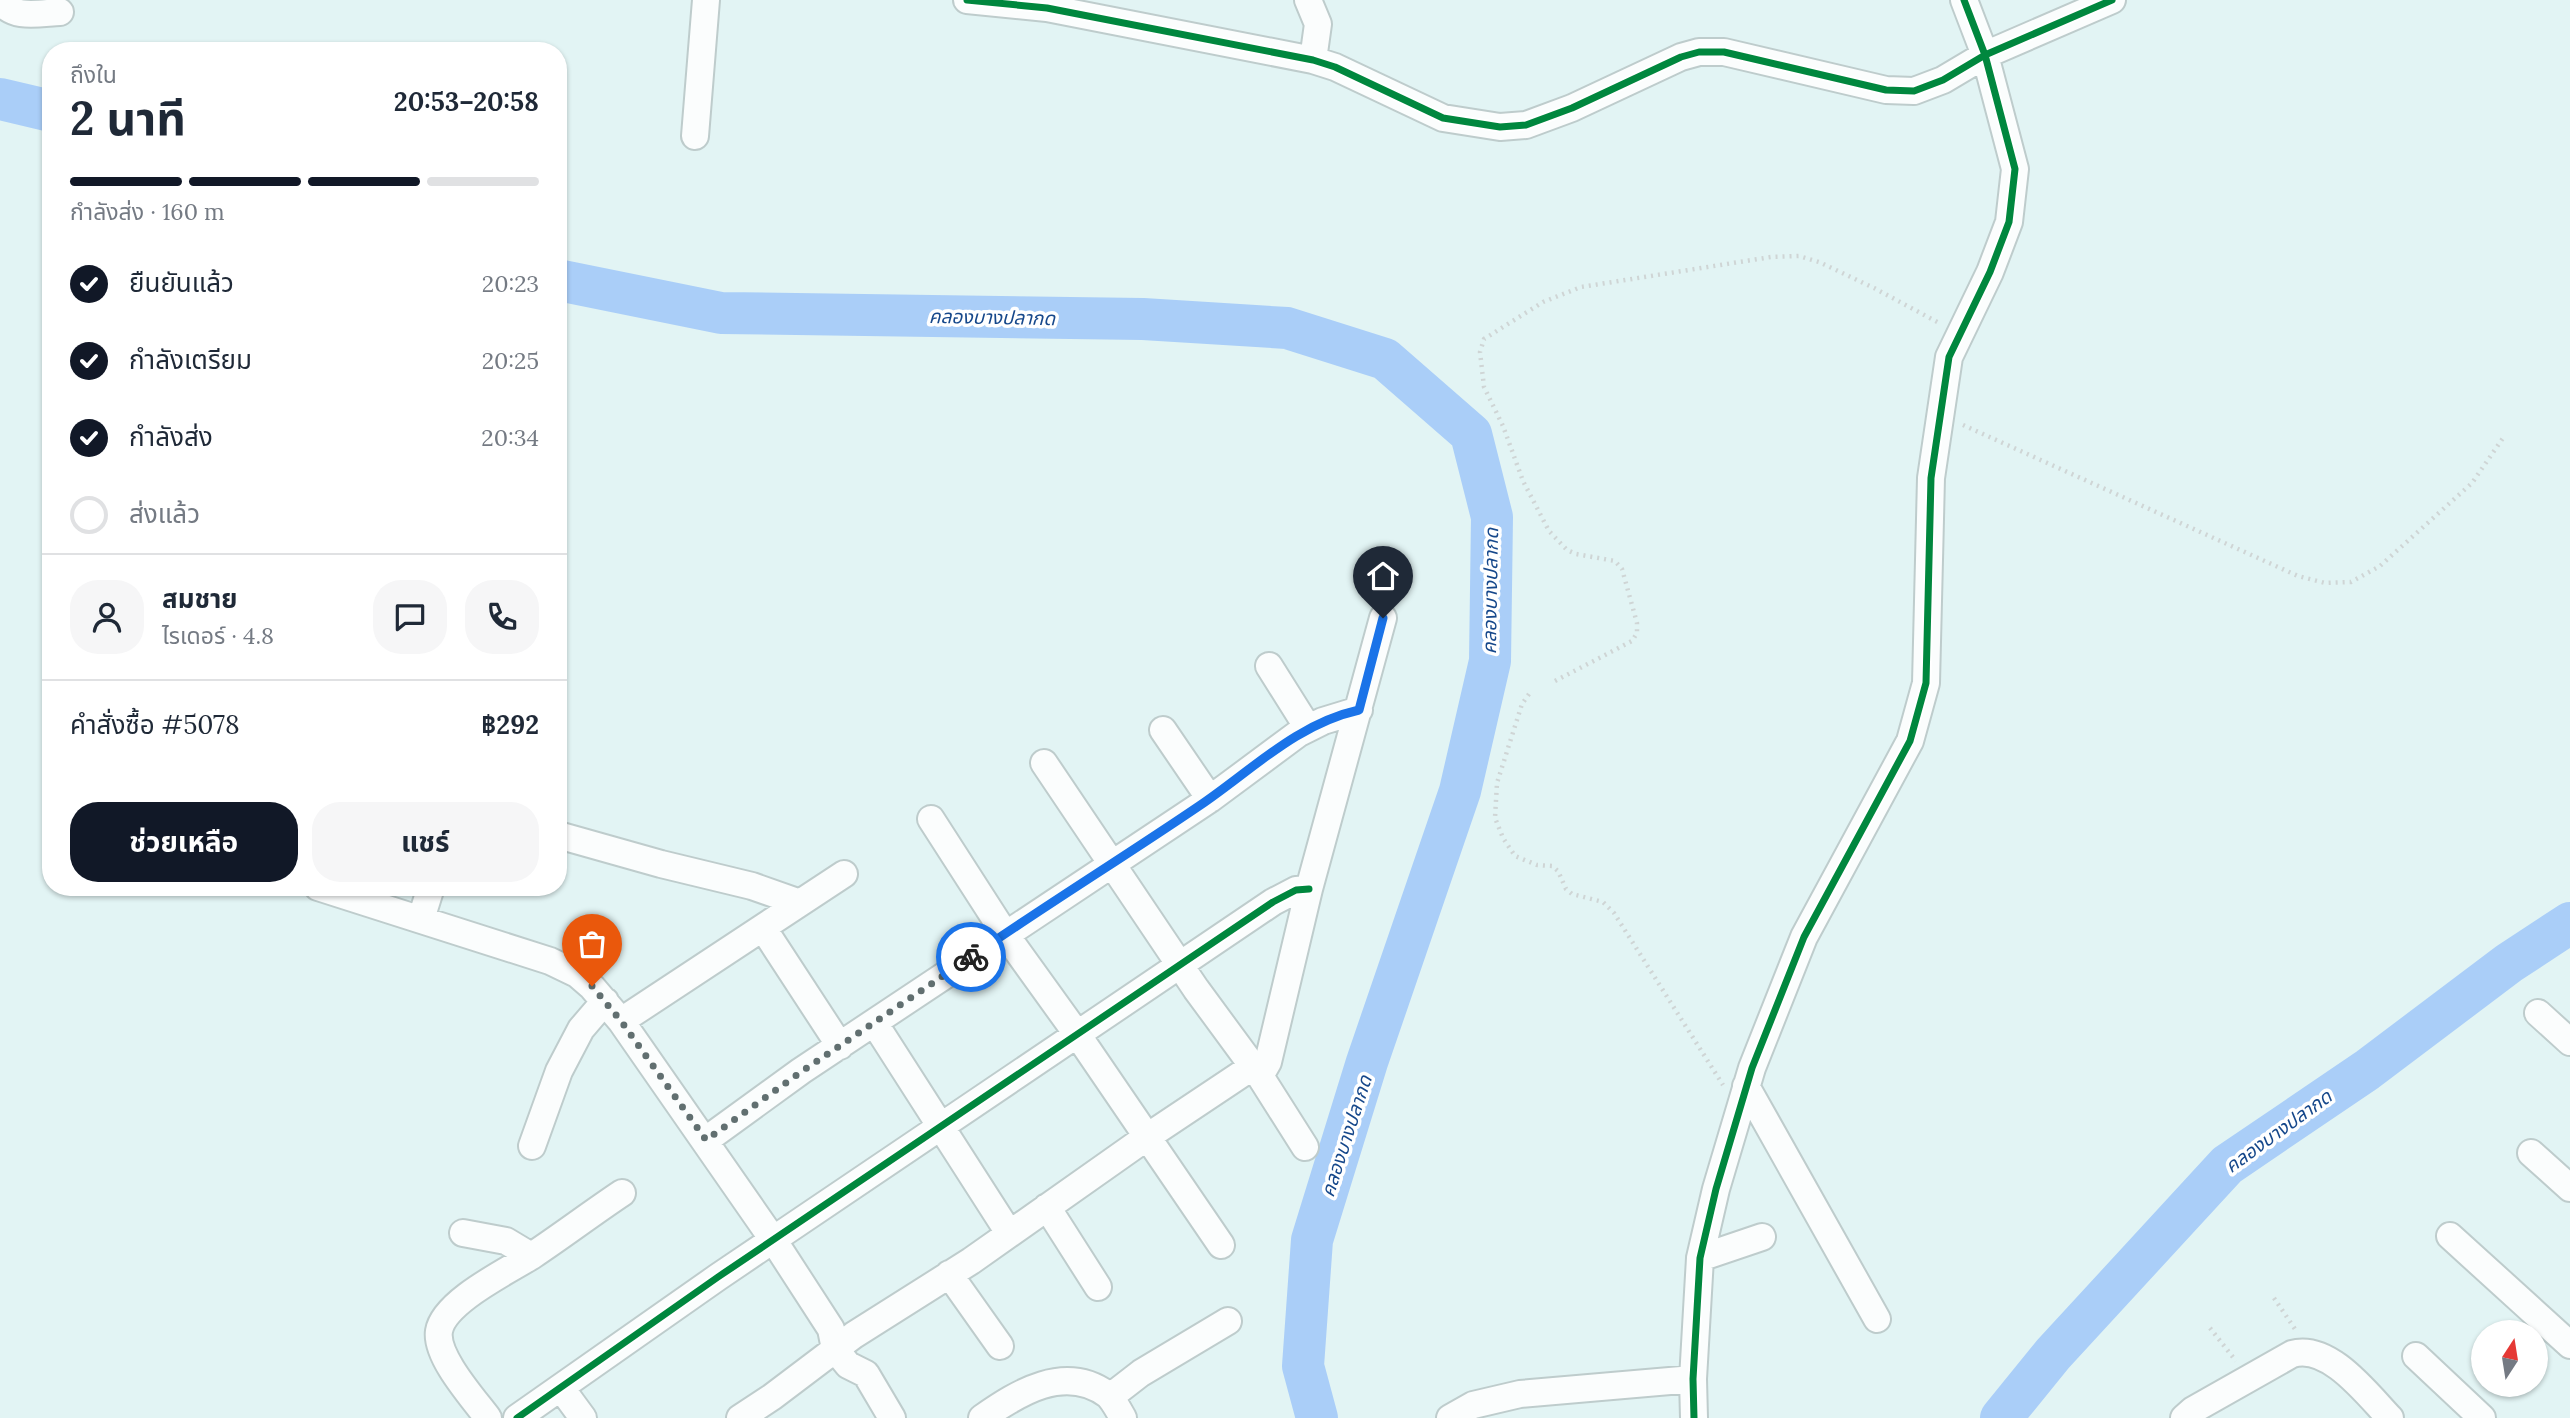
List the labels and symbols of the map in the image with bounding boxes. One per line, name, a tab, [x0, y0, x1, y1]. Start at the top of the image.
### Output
water label: คลองบางปลากด	[929, 304, 1057, 330]
water label: คลองบางปลากด	[1477, 526, 1503, 654]
pin	[1353, 546, 1413, 618]
pin	[562, 914, 622, 986]
courier	[936, 922, 1006, 992]
water label: คลองบางปลากด	[1315, 1071, 1377, 1200]
water label: คลองบางปลากด	[2220, 1083, 2337, 1178]
north arrow	[2471, 1320, 2548, 1396]

